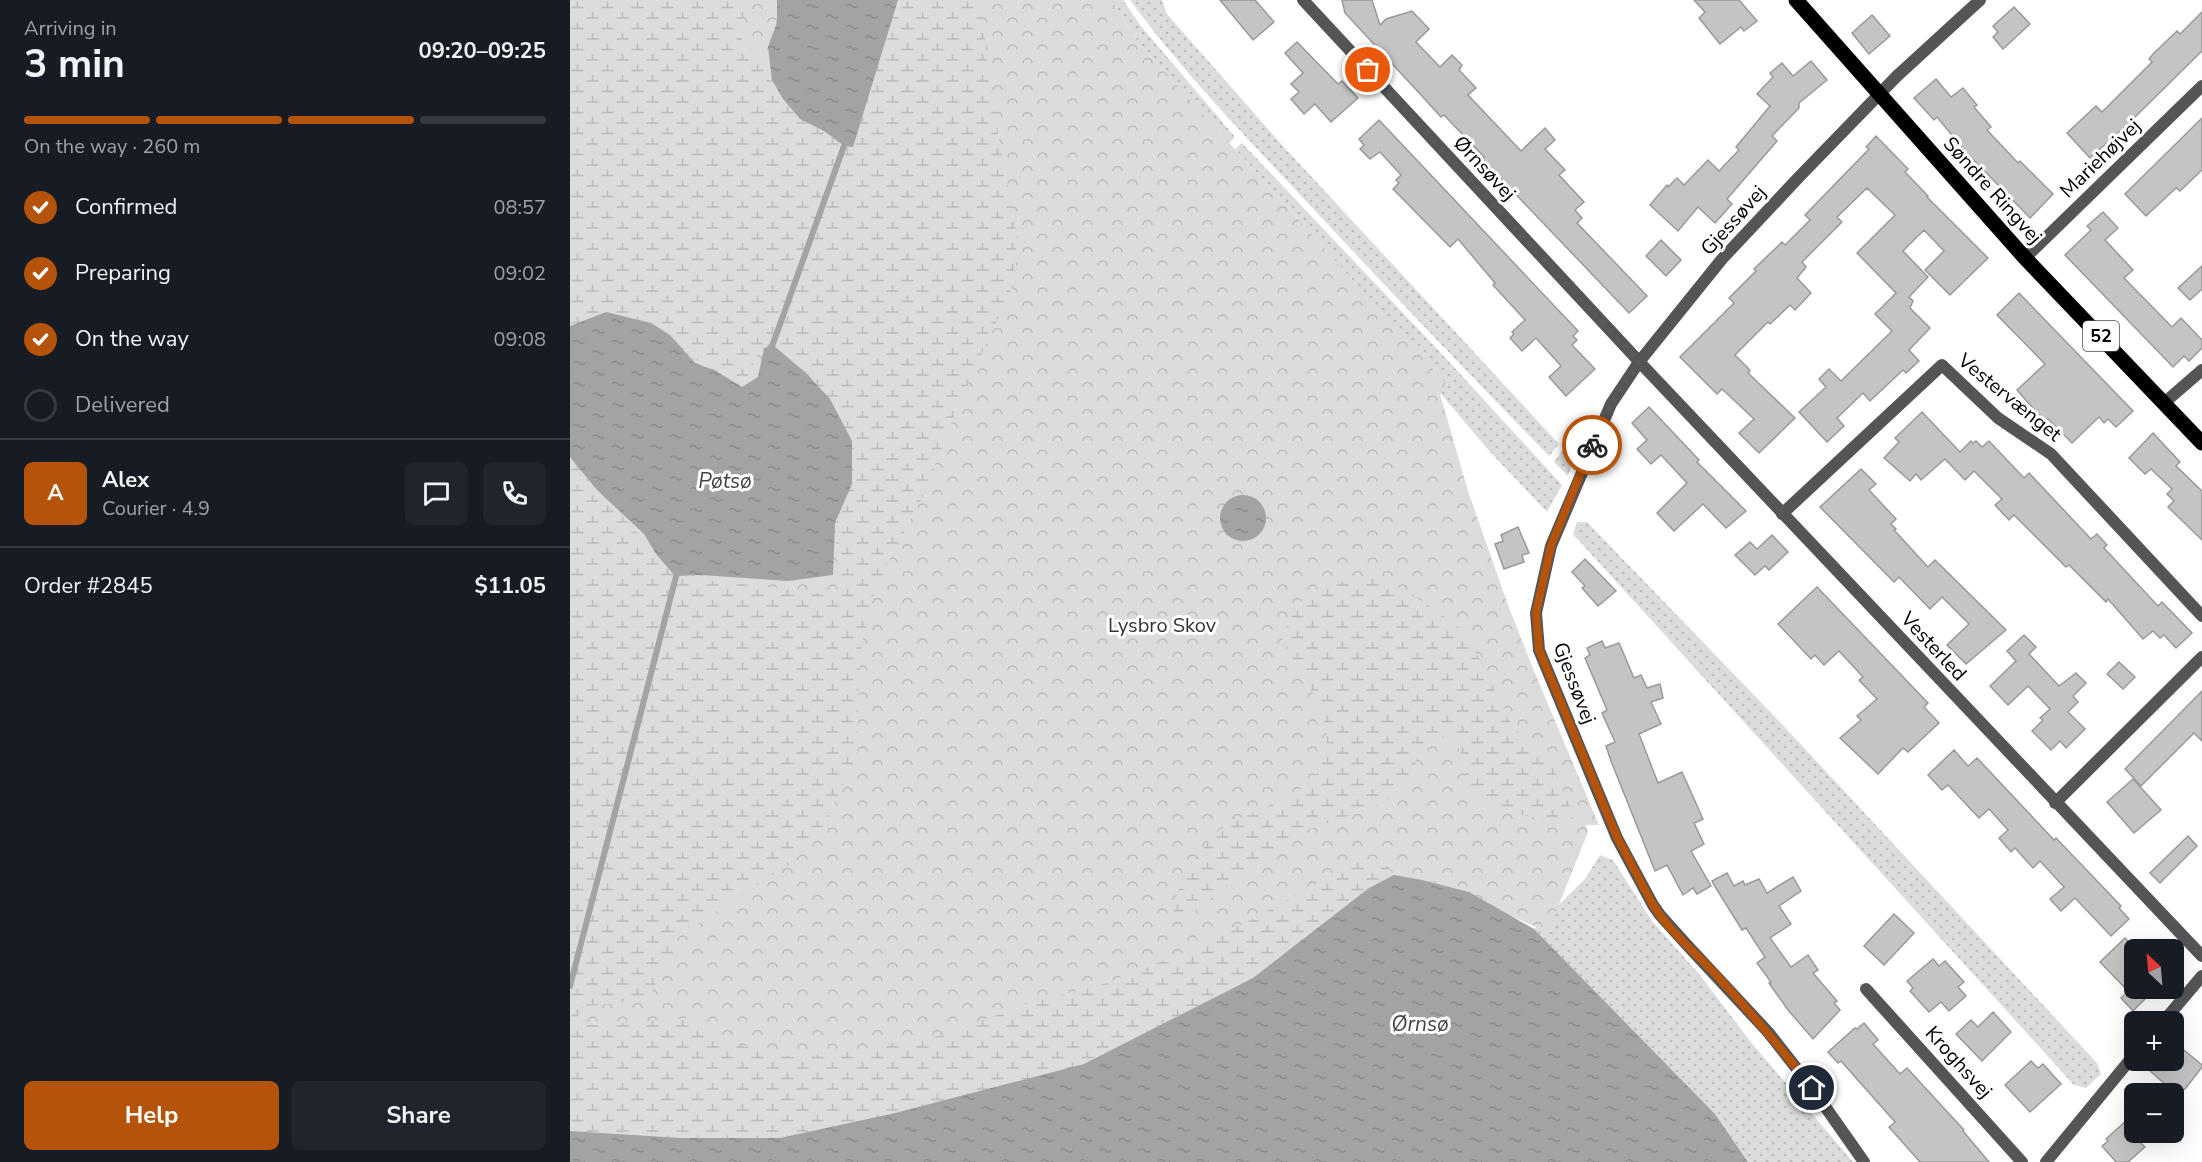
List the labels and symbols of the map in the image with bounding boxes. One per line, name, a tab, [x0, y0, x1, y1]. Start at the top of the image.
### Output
pin	[1342, 44, 1393, 95]
street label: Mariehøjvej	[2054, 113, 2147, 204]
street label: Ørnsøvej	[1447, 130, 1522, 207]
street label: Søndre Ringvej	[1937, 131, 2048, 250]
street label: Gjessøvej	[1695, 179, 1772, 261]
road number: 52	[2083, 321, 2119, 351]
street label: Vestervænget	[1951, 347, 2068, 448]
courier	[1562, 415, 1622, 475]
water label: Pøtsø	[698, 467, 752, 495]
street label: Vesterled	[1894, 605, 1973, 687]
park label: Lysbro Skov	[1108, 612, 1217, 639]
street label: Gjessøvej	[1547, 638, 1602, 728]
north arrow	[2124, 939, 2184, 999]
water label: Ørnsø	[1391, 1010, 1449, 1038]
street label: Kroghsvej	[1919, 1020, 1998, 1104]
pin	[1786, 1062, 1837, 1113]

